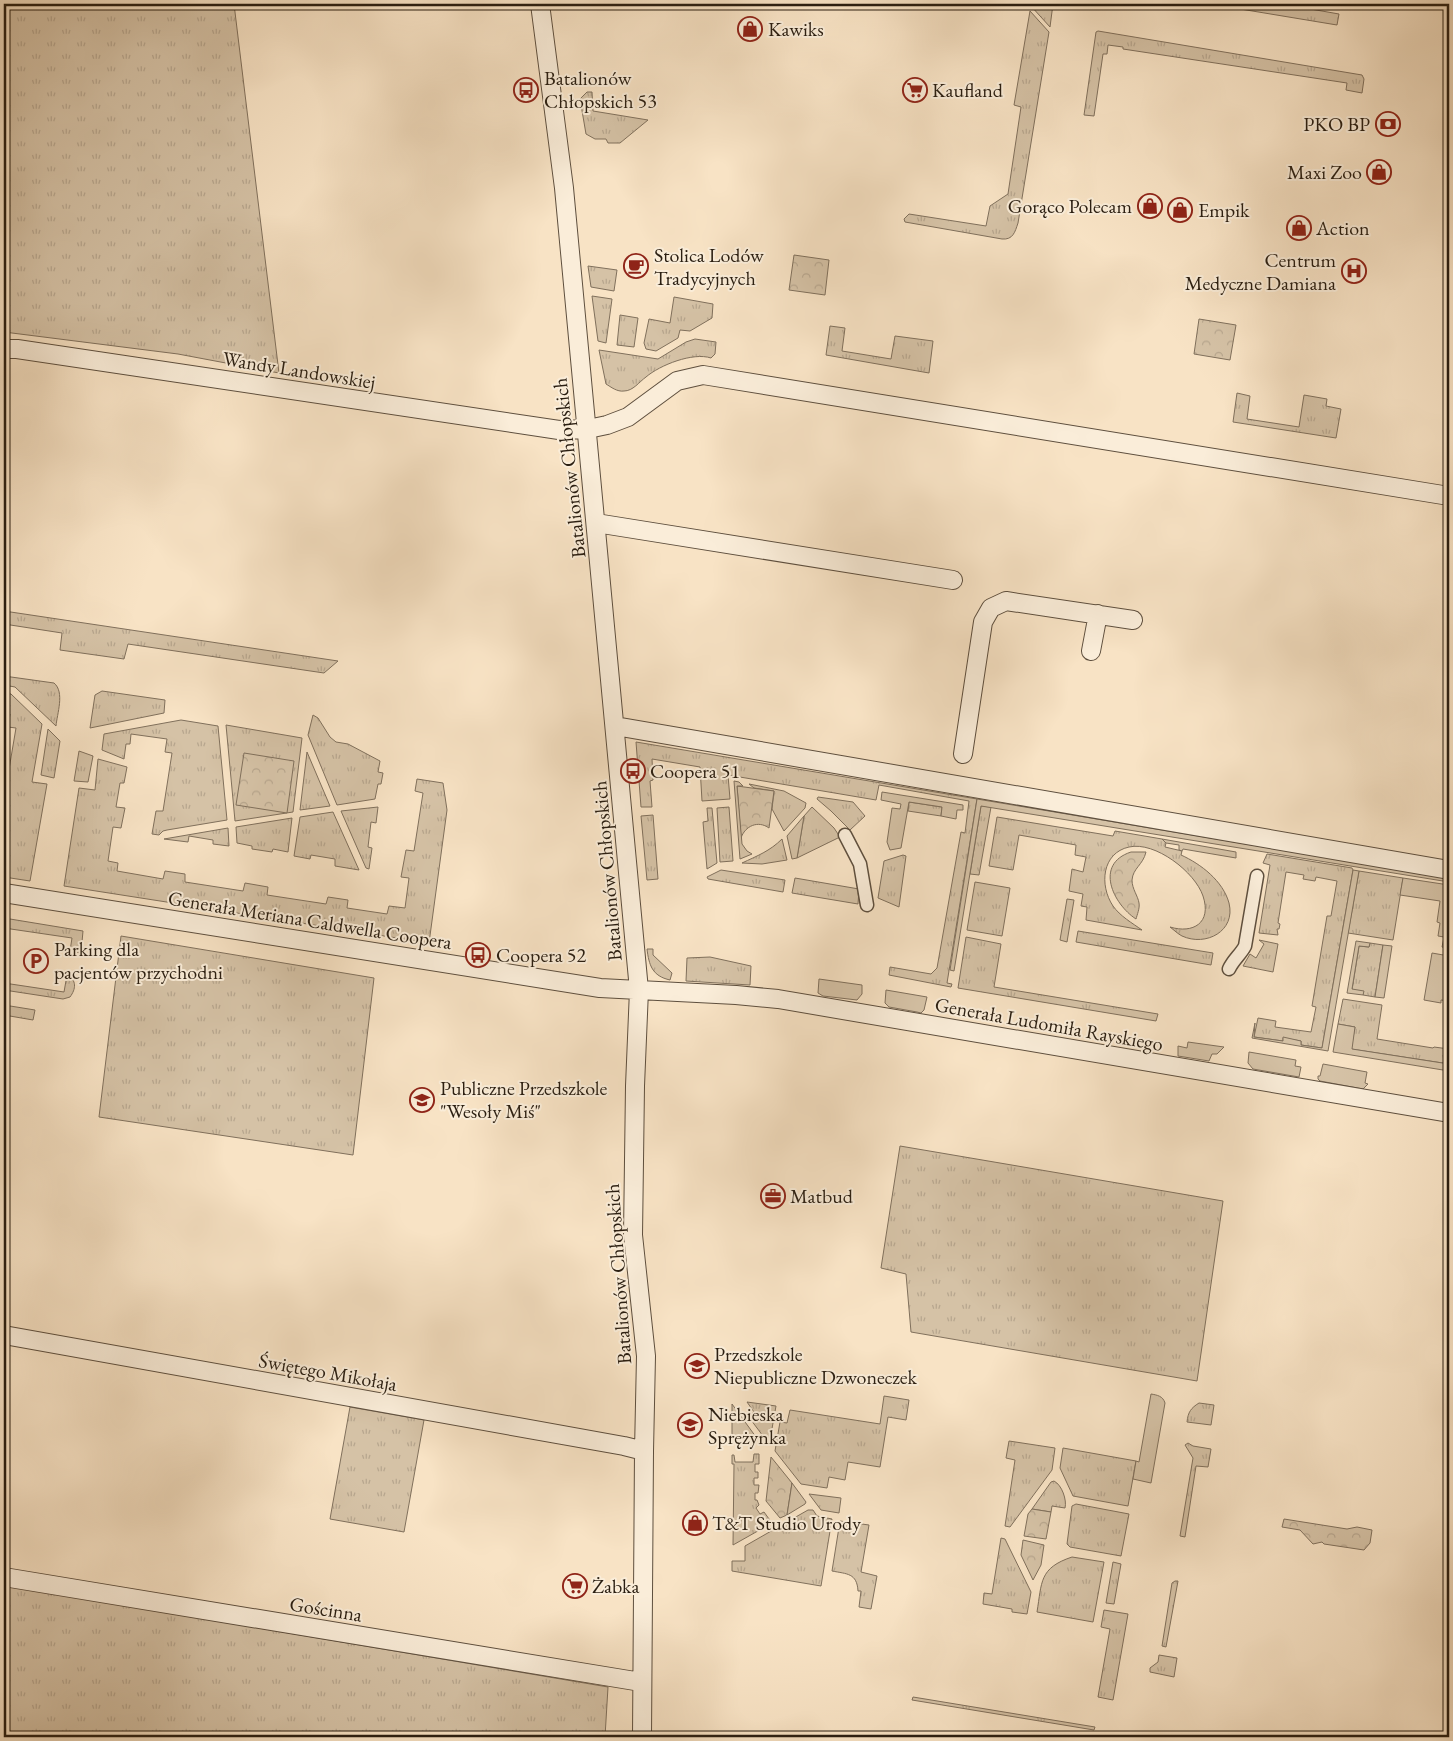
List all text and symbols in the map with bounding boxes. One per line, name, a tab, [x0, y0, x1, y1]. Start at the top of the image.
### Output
shop icon: Kawiks	[737, 16, 763, 42]
place label: Kawiks	[768, 16, 824, 42]
place label: Batalionów Chłopskich 53	[544, 65, 657, 114]
bus stop icon: Batalionów Chłopskich 53	[513, 77, 539, 103]
supermarket icon: Kaufland	[902, 77, 928, 103]
place label: Kaufland	[932, 77, 1004, 103]
place label: PKO BP	[1303, 111, 1370, 137]
bank icon: PKO BP	[1375, 111, 1401, 137]
place label: Maxi Zoo	[1287, 159, 1362, 185]
shop icon: Maxi Zoo	[1366, 159, 1392, 185]
place label: Gorąco Polecam	[1008, 193, 1132, 219]
shop icon: Gorąco Polecam	[1137, 193, 1163, 219]
shop icon: Empik	[1167, 197, 1193, 223]
place label: Empik	[1198, 197, 1250, 223]
shop icon: Action	[1286, 215, 1312, 241]
place label: Action	[1315, 215, 1370, 241]
place label: Stolica Lodów Tradycyjnych	[654, 242, 764, 291]
place label: Centrum Medyczne Damiana	[1185, 247, 1336, 296]
cafe icon: Stolica Lodów Tradycyjnych	[623, 253, 649, 279]
hospital icon: Centrum Medyczne Damiana	[1341, 258, 1367, 284]
street label: Wandy Landowskiej	[221, 345, 377, 395]
street label: Batalionów Chłopskich	[547, 377, 591, 559]
bus stop icon: Coopera 51	[620, 758, 646, 784]
place label: Coopera 51	[650, 758, 740, 784]
street label: Batalionów Chłopskich	[586, 780, 628, 962]
street label: Generała Meriana Caldwella Coopera	[166, 885, 454, 955]
place label: Parking dla pacjentów przychodni	[54, 936, 223, 985]
bus stop icon: Coopera 52	[465, 942, 491, 968]
place label: Coopera 52	[496, 942, 586, 968]
parking icon: Parking dla pacjentów przychodni	[23, 948, 49, 974]
street label: Generała Ludomiła Rayskiego	[933, 991, 1165, 1057]
place label: Publiczne Przedszkole "Wesoły Miś"	[440, 1075, 608, 1124]
school or university icon: Publiczne Przedszkole "Wesoły Miś"	[409, 1087, 435, 1113]
street label: Batalionów Chłopskich	[599, 1183, 637, 1365]
office icon: Matbud	[760, 1183, 786, 1209]
place label: Matbud	[790, 1183, 854, 1209]
place label: Przedszkole Niepubliczne Dzwoneczek	[714, 1341, 918, 1390]
street label: Świętego Mikołaja	[257, 1347, 399, 1397]
school or university icon: Przedszkole Niepubliczne Dzwoneczek	[684, 1353, 710, 1379]
place label: Niebieska Sprężynka	[708, 1401, 786, 1450]
school or university icon: Niebieska Sprężynka	[677, 1412, 703, 1438]
shop icon: T&T Studio Urody	[682, 1510, 708, 1536]
place label: T&T Studio Urody	[712, 1510, 861, 1536]
supermarket icon: Żabka	[562, 1573, 588, 1599]
place label: Żabka	[592, 1573, 639, 1599]
street label: Gościnna	[288, 1590, 364, 1628]

